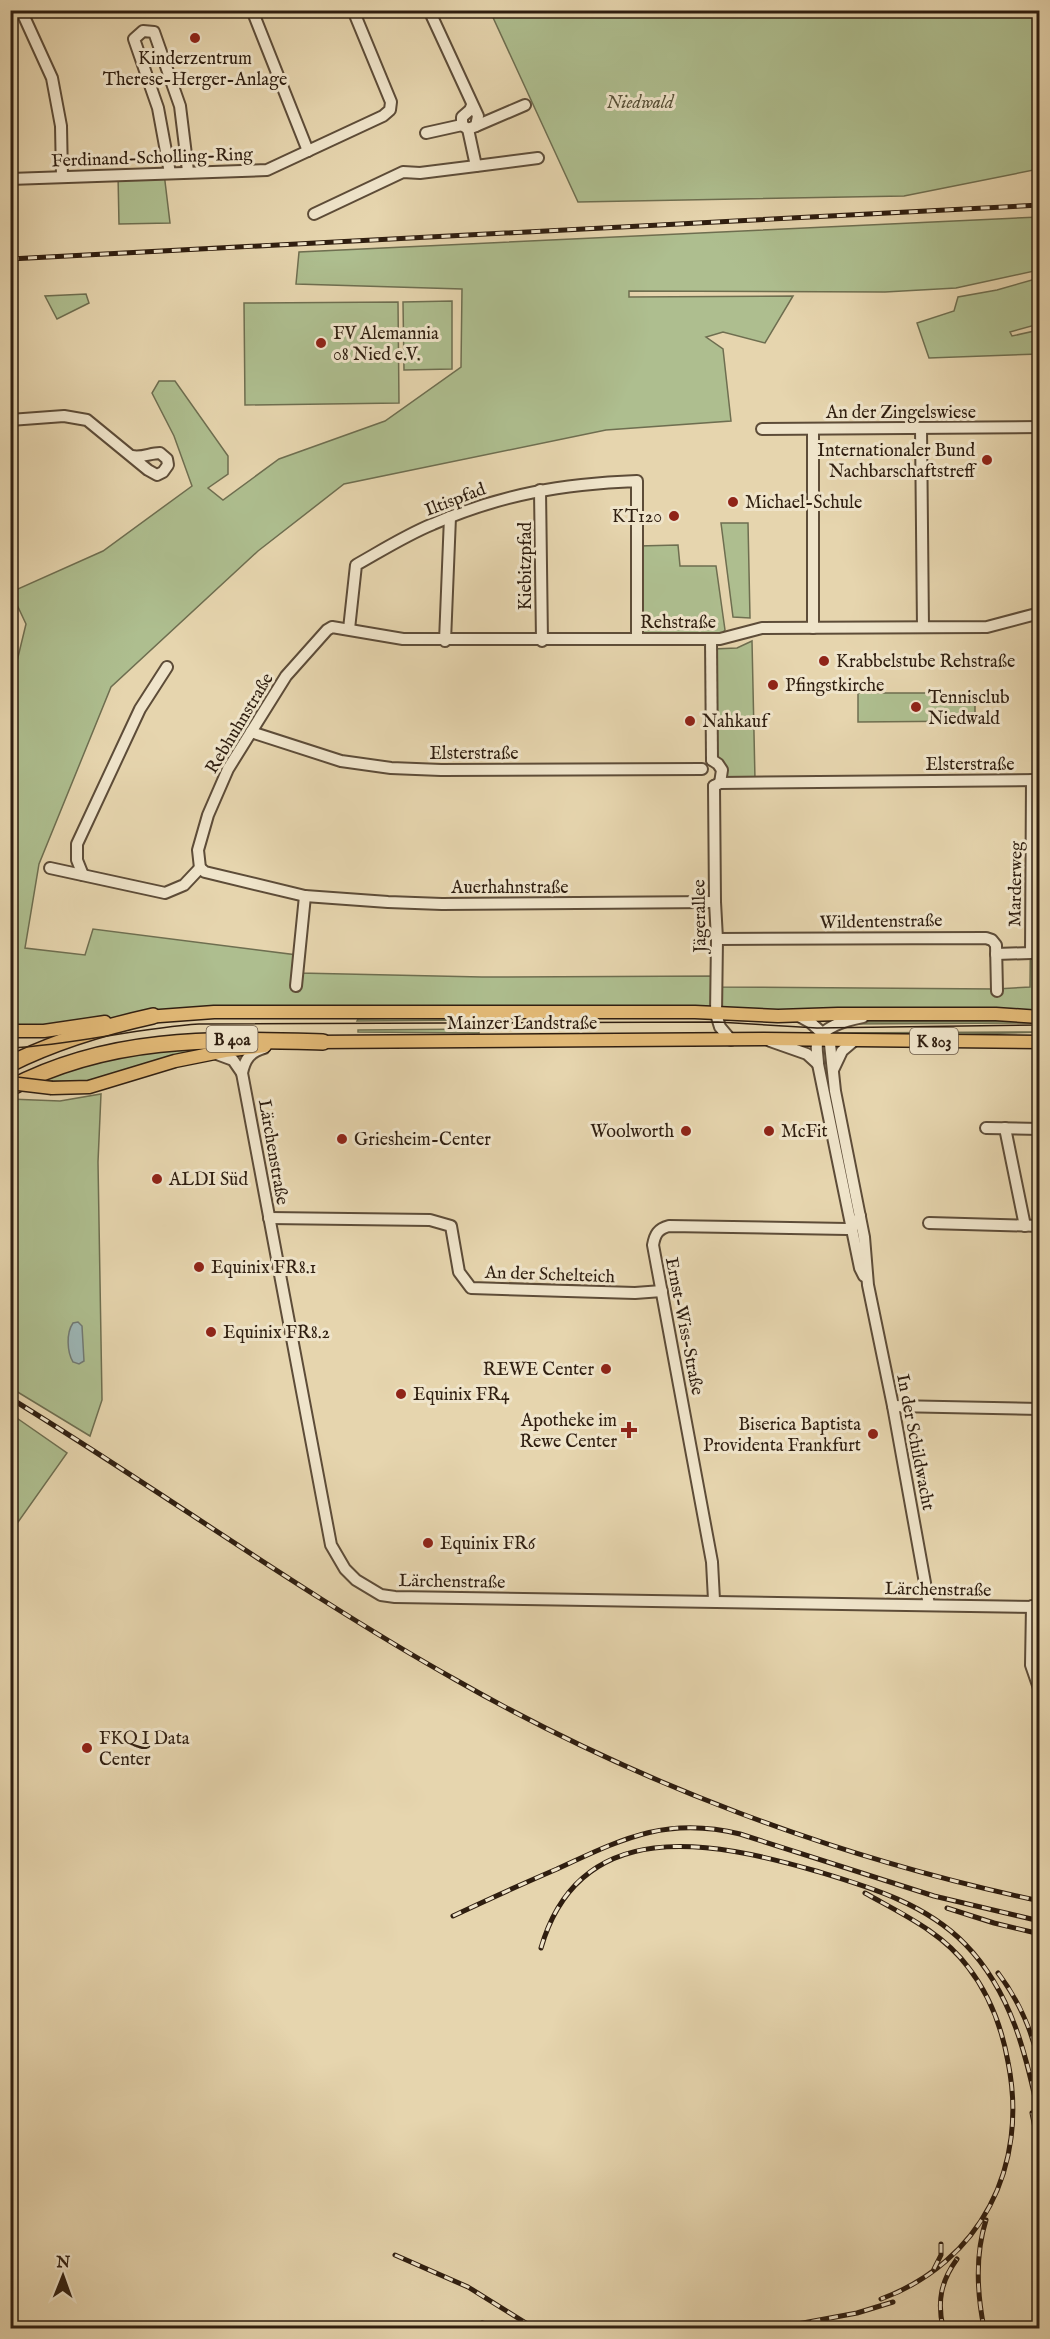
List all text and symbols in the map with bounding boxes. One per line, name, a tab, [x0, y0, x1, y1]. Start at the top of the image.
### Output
marker: Kinderzentrum Therese-Herger-Anlage	[188, 31, 202, 45]
place label: Kinderzentrum Therese-Herger-Anlage	[103, 48, 287, 92]
park label: Niedwald	[607, 92, 675, 115]
street label: Ferdinand-Scholling-Ring	[51, 143, 253, 174]
place label: FV Alemannia 08 Nied e.V.	[333, 323, 439, 367]
marker: FV Alemannia 08 Nied e.V.	[314, 336, 328, 350]
street label: An der Zingelswiese	[825, 402, 976, 425]
place label: Internationaler Bund Nachbarschaftstreff	[817, 440, 977, 484]
marker: Internationaler Bund Nachbarschaftstreff	[980, 453, 994, 467]
street label: Iltispfad	[422, 478, 490, 523]
place label: Michael-Schule	[745, 492, 862, 515]
marker: Michael-Schule	[726, 495, 740, 509]
place label: KT120	[612, 506, 662, 529]
marker: KT120	[667, 509, 681, 523]
street label: Kiebitzpfad	[515, 521, 538, 610]
street label: Rehstraße	[640, 612, 716, 635]
place label: Krabbelstube Rehstraße	[836, 651, 1015, 674]
marker: Krabbelstube Rehstraße	[817, 654, 831, 668]
street label: Rebhuhnstraße	[201, 669, 279, 778]
place label: Pfingstkirche	[785, 675, 884, 698]
marker: Pfingstkirche	[766, 678, 780, 692]
place label: Tennisclub Niedwald	[928, 687, 1010, 731]
marker: Tennisclub Niedwald	[909, 700, 923, 714]
place label: Nahkauf	[702, 711, 771, 734]
marker: Nahkauf	[683, 714, 697, 728]
street label: Elsterstraße	[429, 743, 519, 766]
street label: Elsterstraße	[925, 754, 1015, 777]
street label: Marderweg	[1004, 841, 1029, 927]
street label: Auerhahnstraße	[450, 877, 569, 900]
street label: Jägerallee	[688, 879, 713, 955]
street label: Wildentenstraße	[819, 910, 943, 935]
street label: Mainzer Landstraße	[447, 1013, 597, 1036]
road number: B 40a	[206, 1026, 258, 1052]
road number: K 803	[910, 1028, 958, 1054]
street label: Lärchenstraße	[252, 1098, 293, 1207]
place label: Woolworth	[590, 1121, 674, 1144]
place label: McFit	[781, 1121, 828, 1144]
marker: Woolworth	[679, 1124, 693, 1138]
marker: McFit	[762, 1124, 776, 1138]
place label: Griesheim-Center	[354, 1129, 491, 1152]
marker: Griesheim-Center	[335, 1132, 349, 1146]
place label: ALDI Süd	[168, 1169, 248, 1192]
marker: ALDI Süd	[150, 1172, 164, 1186]
street label: Ernst-Wiss-Straße	[659, 1255, 708, 1397]
place label: Equinix FR8.1	[211, 1257, 316, 1280]
marker: Equinix FR8.1	[192, 1260, 206, 1274]
street label: An der Schelteich	[483, 1262, 616, 1289]
place label: Equinix FR8.2	[223, 1322, 330, 1345]
marker: Equinix FR8.2	[204, 1325, 218, 1339]
place label: REWE Center	[483, 1359, 594, 1382]
marker: REWE Center	[599, 1362, 613, 1376]
street label: In der Schildwacht	[890, 1372, 939, 1512]
place label: Equinix FR4	[413, 1384, 510, 1407]
marker: Equinix FR4	[394, 1387, 408, 1401]
place label: Apotheke im Rewe Center	[519, 1410, 617, 1454]
place label: Biserica Baptista Providenta Frankfurt	[703, 1414, 861, 1458]
marker: Apotheke im Rewe Center	[622, 1423, 636, 1437]
marker: Biserica Baptista Providenta Frankfurt	[866, 1427, 880, 1441]
place label: Equinix FR6	[440, 1533, 536, 1556]
marker: Equinix FR6	[421, 1536, 435, 1550]
street label: Lärchenstraße	[398, 1570, 506, 1595]
street label: Lärchenstraße	[884, 1578, 992, 1603]
place label: FKQ I Data Center	[99, 1728, 190, 1772]
marker: FKQ I Data Center	[80, 1741, 94, 1755]
north arrow	[33, 2246, 93, 2306]
text: N	[55, 2253, 70, 2273]

